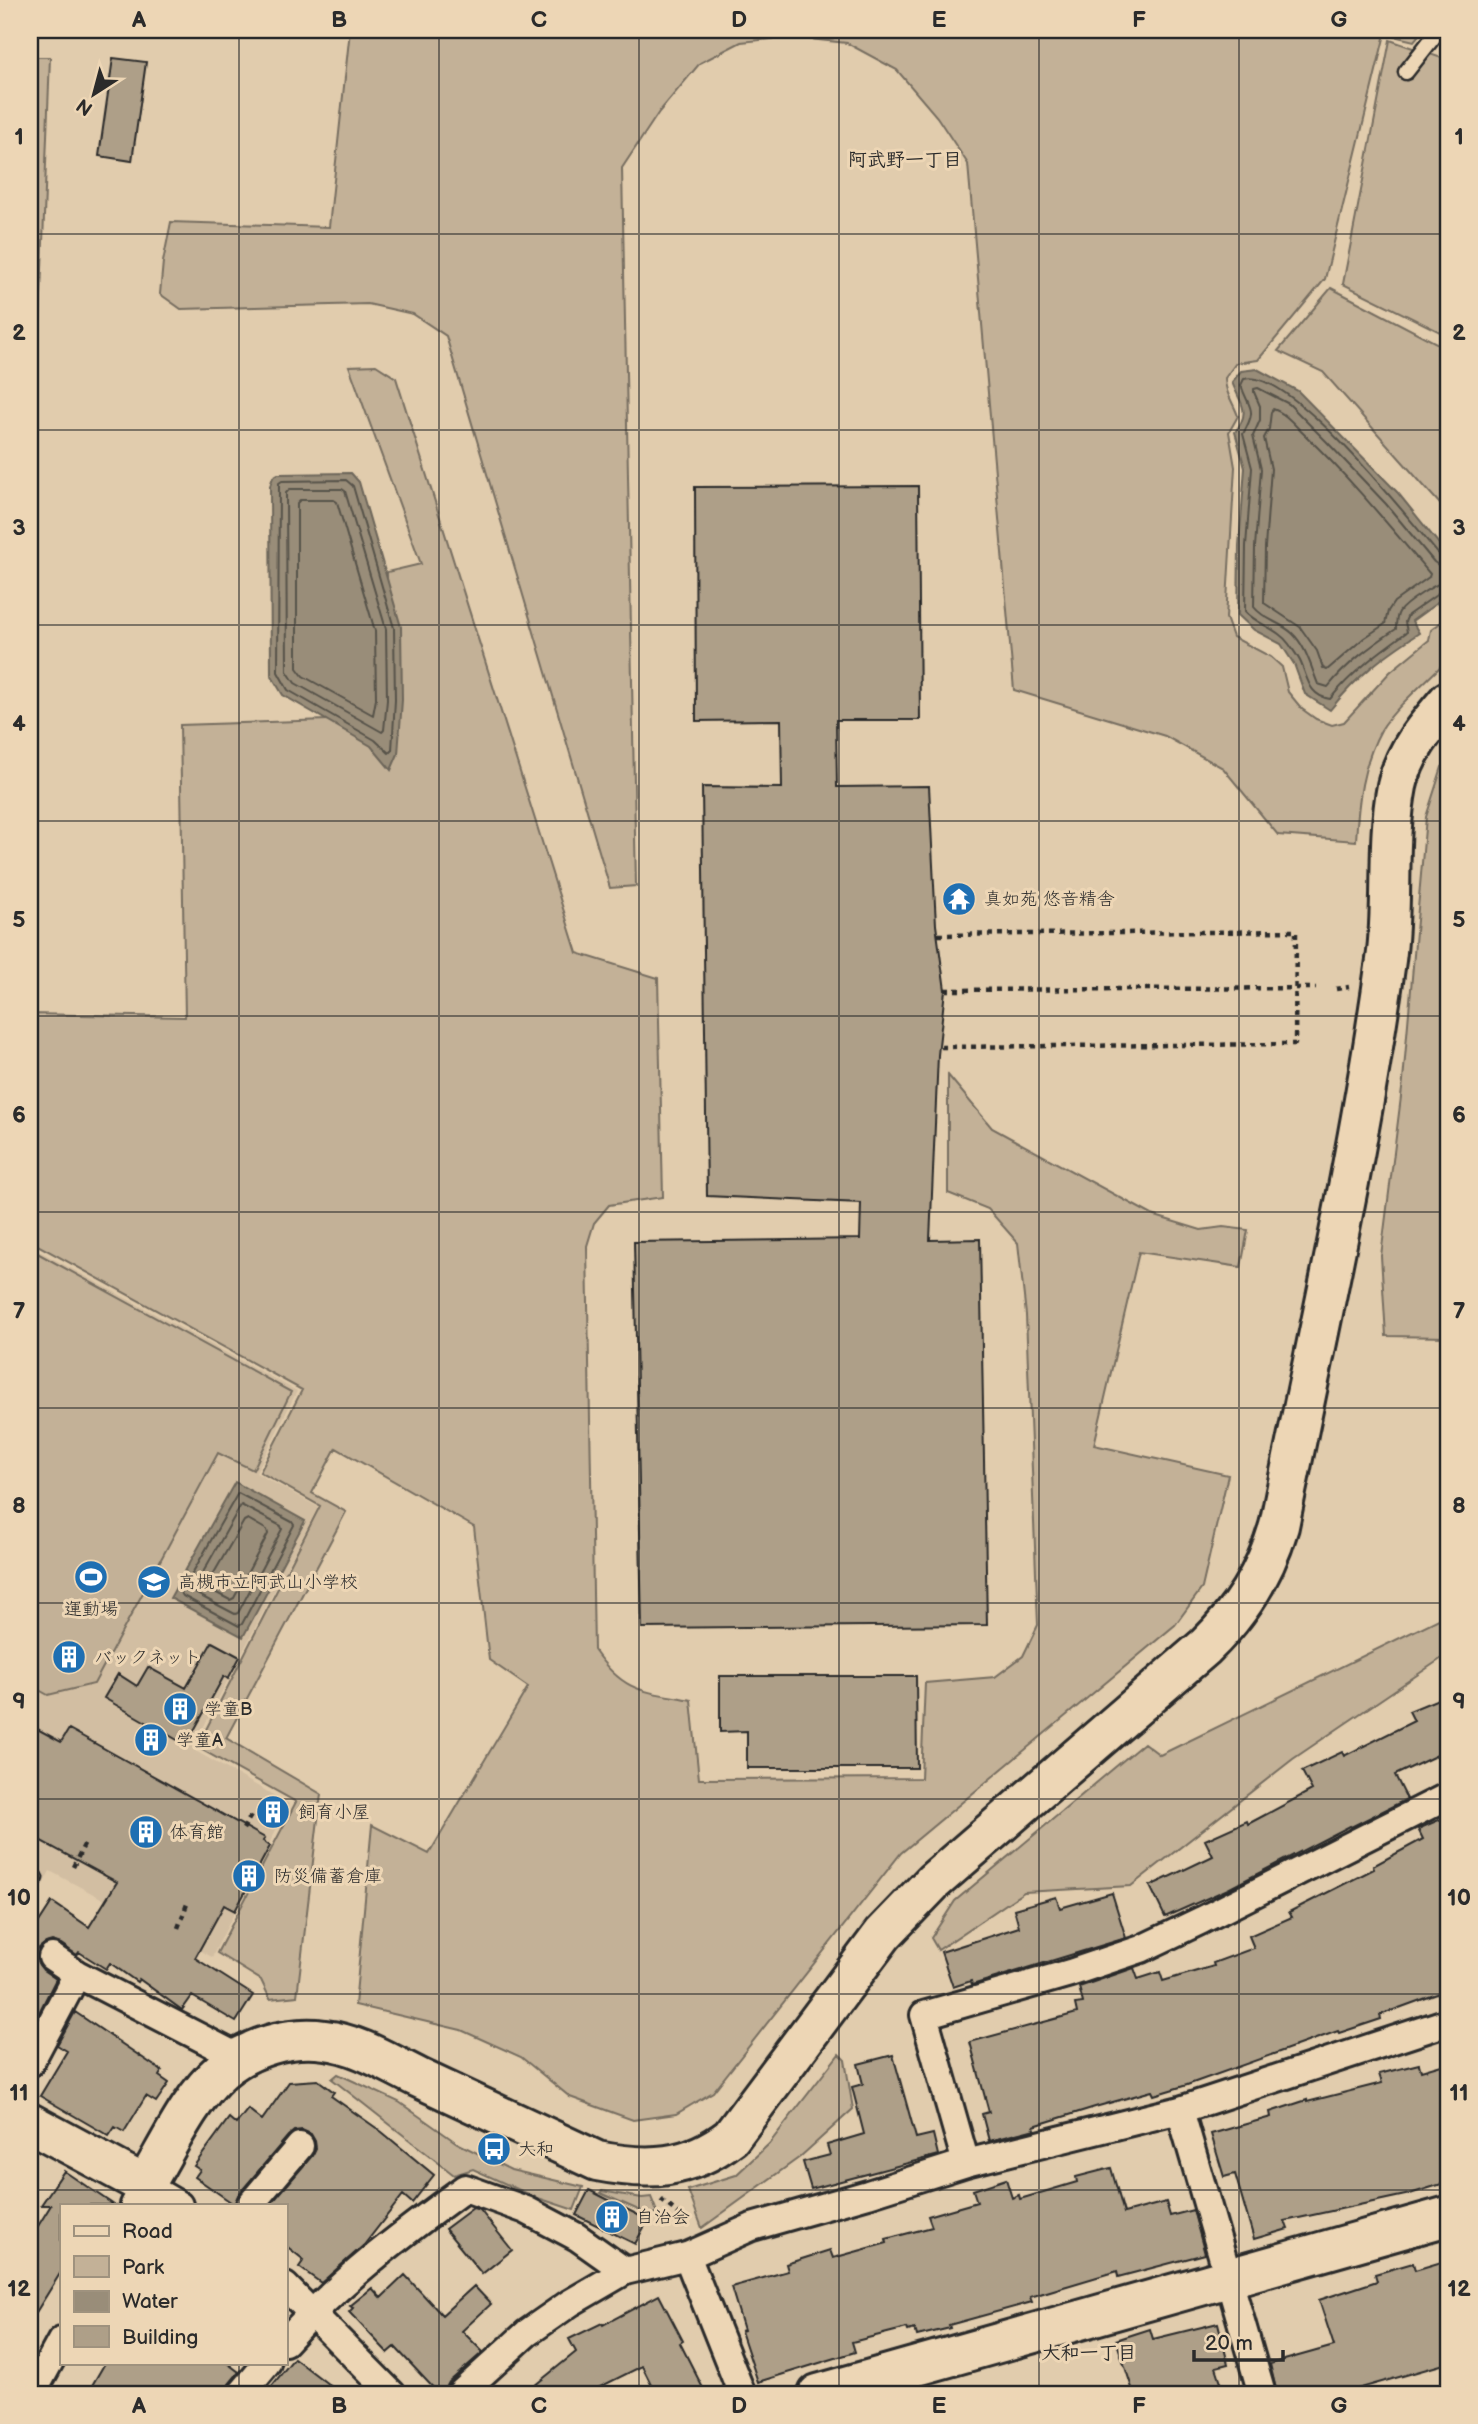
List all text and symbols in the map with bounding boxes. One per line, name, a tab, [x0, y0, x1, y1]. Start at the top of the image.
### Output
text: A	[131, 6, 147, 34]
text: B	[331, 6, 347, 34]
text: C	[531, 6, 547, 34]
text: D	[731, 6, 747, 34]
text: E	[932, 6, 947, 34]
text: F	[1132, 6, 1146, 34]
text: G	[1331, 6, 1348, 34]
north arrow	[60, 60, 130, 130]
text: N	[72, 93, 97, 120]
text: 1	[14, 123, 24, 151]
text: 1	[1454, 123, 1464, 151]
district label: 阿武野一丁目	[848, 149, 962, 172]
text: 2	[12, 319, 26, 347]
text: 2	[1452, 319, 1466, 347]
text: 3	[12, 514, 26, 542]
text: 3	[1452, 514, 1466, 542]
text: 4	[12, 710, 26, 738]
text: 4	[1452, 710, 1466, 738]
temple icon: 真如苑 悠音精舎	[940, 880, 978, 918]
place label: 真如苑 悠音精舎	[984, 889, 1115, 910]
text: 5	[12, 906, 26, 934]
text: 5	[1452, 906, 1466, 934]
text: 6	[12, 1101, 26, 1129]
text: 6	[1452, 1101, 1466, 1129]
text: 7	[13, 1297, 26, 1325]
text: 7	[1453, 1297, 1466, 1325]
text: 8	[12, 1492, 26, 1520]
text: 8	[1452, 1492, 1466, 1520]
sports icon: 運動場	[72, 1558, 110, 1596]
school or university icon: 高槻市立阿武山小学校	[135, 1563, 173, 1601]
place label: 高槻市立阿武山小学校	[178, 1572, 358, 1593]
place label: 運動場	[64, 1599, 118, 1620]
building icon: バックネット	[50, 1638, 88, 1676]
place label: バックネット	[94, 1647, 201, 1668]
text: 9	[12, 1688, 26, 1716]
text: 9	[1452, 1688, 1466, 1716]
building icon: 学童B	[161, 1690, 199, 1728]
place label: 学童B	[204, 1699, 252, 1720]
building icon: 学童A	[132, 1721, 170, 1759]
place label: 学童A	[176, 1730, 223, 1751]
building icon: 飼育小屋	[254, 1793, 292, 1831]
place label: 飼育小屋	[298, 1802, 370, 1823]
building icon: 体育館	[127, 1813, 165, 1851]
place label: 体育館	[170, 1822, 224, 1843]
building icon: 防災備蓄倉庫	[230, 1857, 268, 1895]
place label: 防災備蓄倉庫	[274, 1866, 382, 1887]
text: 10	[7, 1884, 31, 1912]
text: 10	[1447, 1884, 1471, 1912]
text: 11	[9, 2079, 29, 2107]
text: 11	[1449, 2079, 1469, 2107]
bus stop icon: 大和	[475, 2130, 513, 2168]
place label: 大和	[518, 2139, 554, 2160]
building icon: 自治会	[593, 2198, 631, 2236]
legend	[60, 2204, 287, 2364]
place label: 自治会	[636, 2207, 690, 2228]
text: Road	[122, 2219, 173, 2244]
text: Park	[122, 2255, 165, 2280]
text: 12	[7, 2275, 31, 2303]
text: 12	[1447, 2275, 1471, 2303]
text: Water	[122, 2289, 178, 2314]
scale bar	[1194, 2319, 1284, 2363]
text: Building	[122, 2325, 198, 2350]
text: 20 m	[1205, 2331, 1253, 2356]
district label: 大和一丁目	[1041, 2342, 1137, 2365]
text: A	[131, 2392, 147, 2420]
text: B	[331, 2392, 347, 2420]
text: C	[531, 2392, 547, 2420]
text: D	[731, 2392, 747, 2420]
text: E	[932, 2392, 947, 2420]
text: F	[1132, 2392, 1146, 2420]
text: G	[1331, 2392, 1348, 2420]

